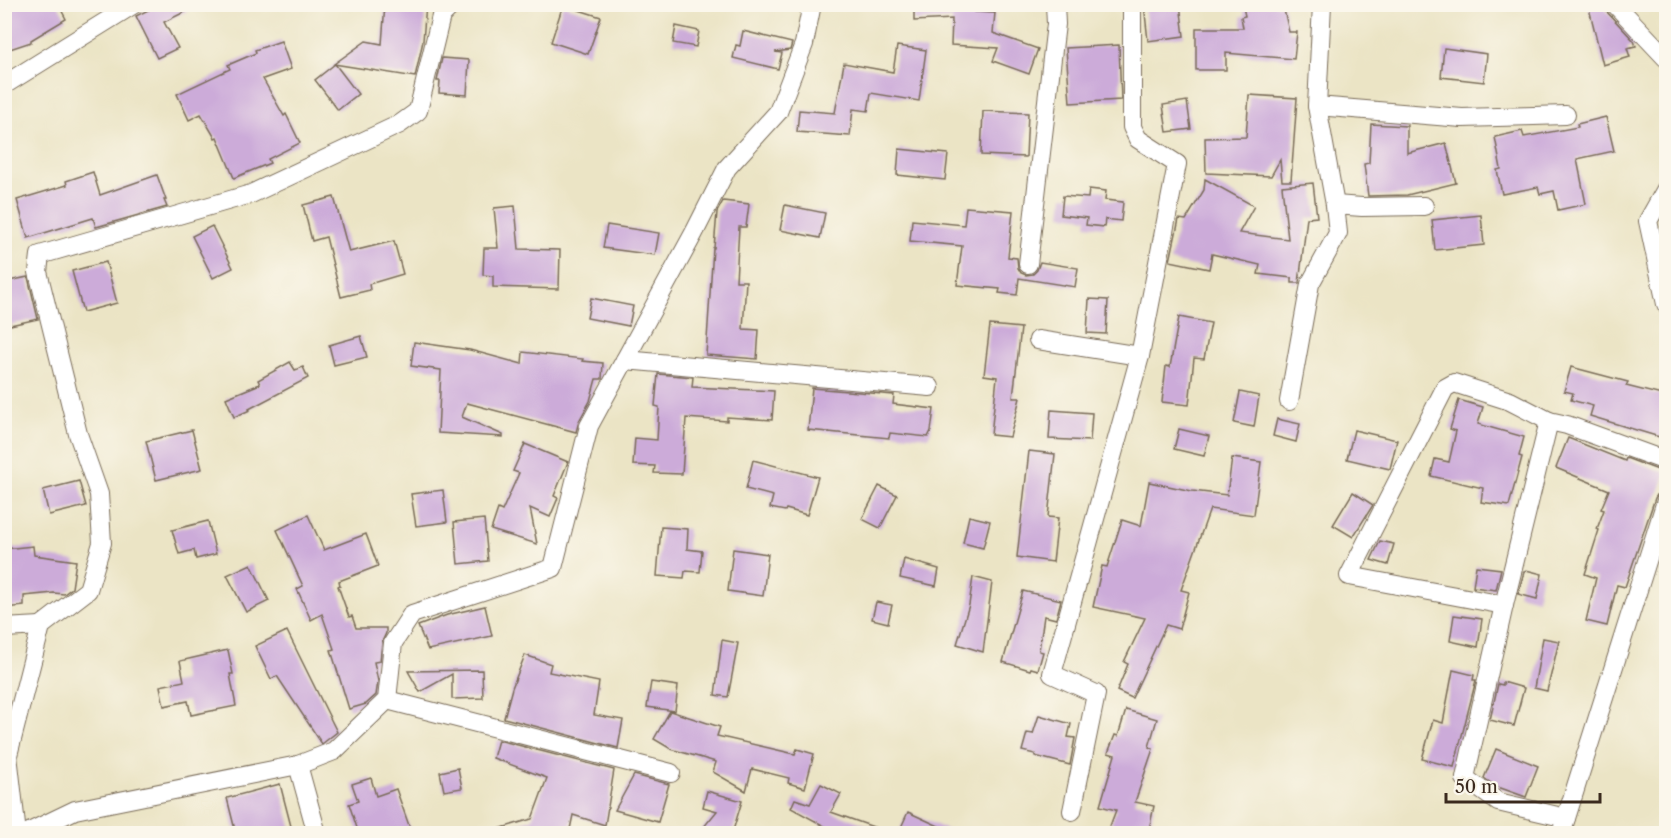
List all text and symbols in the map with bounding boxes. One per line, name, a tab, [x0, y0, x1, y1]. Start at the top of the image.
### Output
scale bar	[1446, 766, 1600, 804]
text: 50 m	[1455, 776, 1498, 798]

